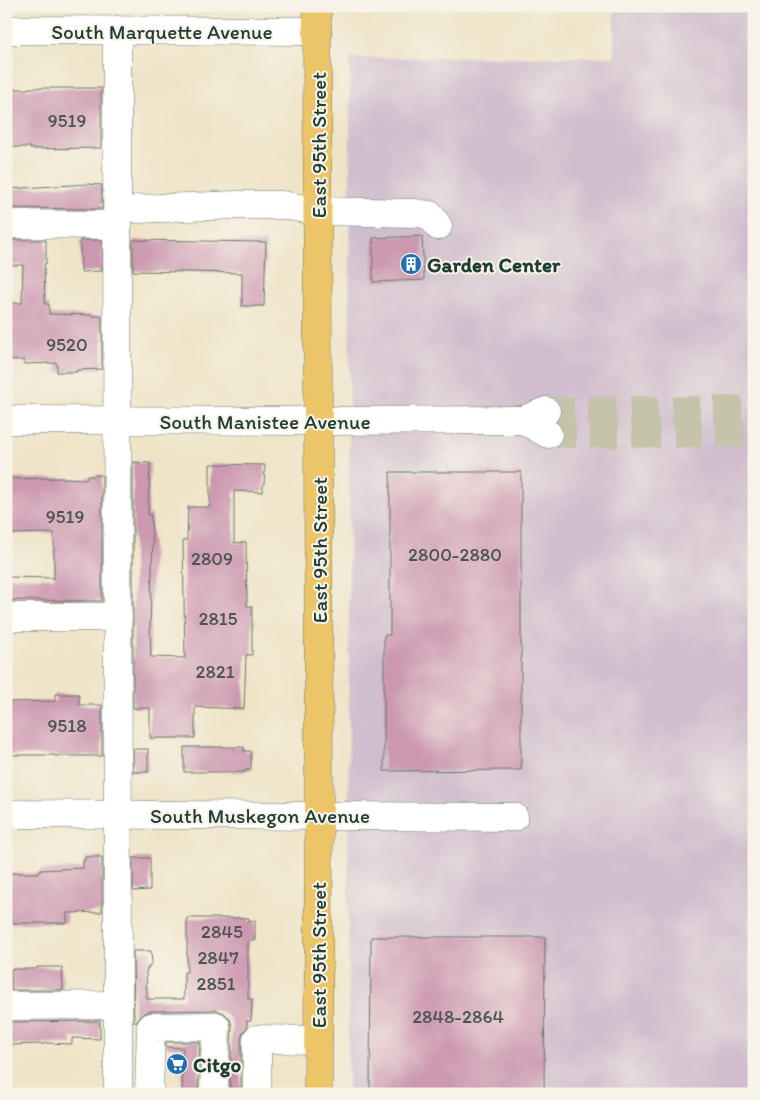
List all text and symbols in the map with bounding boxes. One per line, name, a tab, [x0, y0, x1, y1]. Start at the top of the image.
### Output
street label: South Marquette Avenue	[51, 19, 273, 44]
street label: East 95th Street	[306, 72, 331, 218]
house number: 9519	[48, 109, 86, 132]
building icon: Garden Center	[399, 252, 423, 276]
place label: Garden Center	[427, 252, 561, 277]
house number: 9520	[46, 333, 88, 356]
street label: South Manistee Avenue	[159, 409, 371, 434]
street label: East 95th Street	[307, 477, 332, 623]
house number: 9519	[46, 505, 84, 528]
house number: 2800-2880	[408, 543, 502, 566]
house number: 2809	[191, 547, 233, 570]
house number: 2815	[198, 607, 238, 630]
house number: 2821	[195, 660, 235, 683]
house number: 9518	[47, 714, 87, 737]
street label: South Muskegon Avenue	[150, 803, 370, 828]
street label: East 95th Street	[306, 882, 331, 1028]
house number: 2845	[201, 920, 243, 943]
house number: 2847	[197, 946, 239, 969]
house number: 2851	[196, 972, 236, 995]
house number: 2848-2864	[412, 1005, 504, 1028]
supermarket icon: Citgo	[165, 1052, 189, 1076]
place label: Citgo	[193, 1052, 241, 1078]

